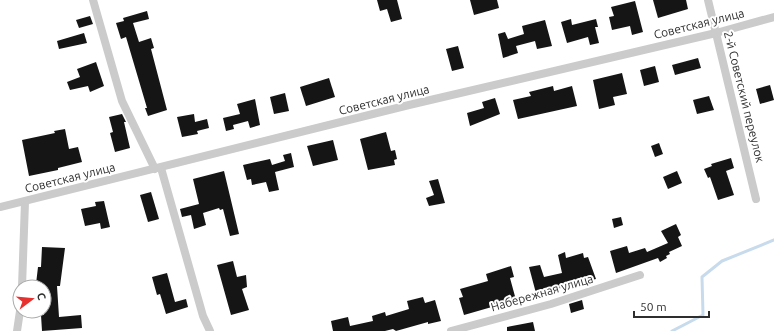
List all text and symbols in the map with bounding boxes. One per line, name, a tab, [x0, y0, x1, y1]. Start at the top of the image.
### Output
street label: Советская улица	[652, 6, 746, 41]
street label: 2-й Советский переулок	[722, 30, 767, 164]
street label: Советская улица	[337, 82, 431, 117]
street label: Советская улица	[23, 160, 117, 195]
street label: Набережная улица	[489, 272, 595, 313]
north arrow	[12, 279, 52, 319]
text: С	[35, 291, 48, 301]
scale bar	[634, 293, 709, 319]
text: 50 m	[640, 300, 667, 313]

